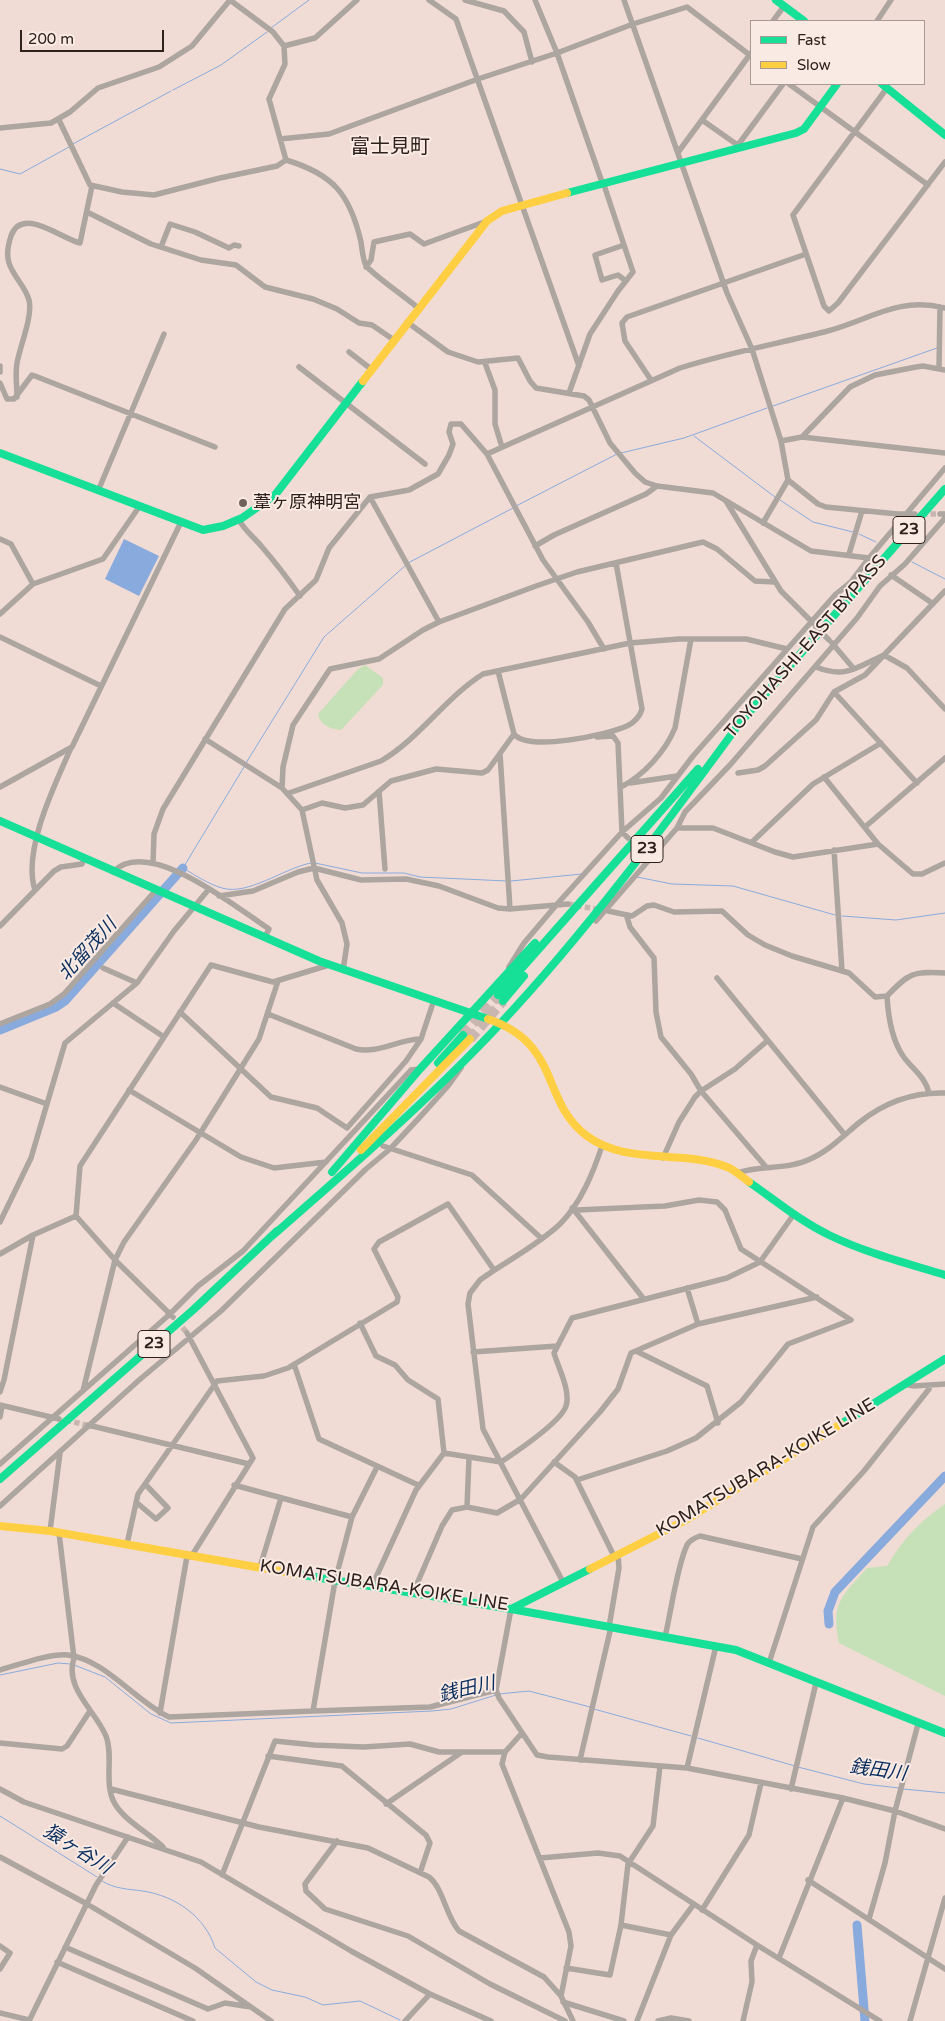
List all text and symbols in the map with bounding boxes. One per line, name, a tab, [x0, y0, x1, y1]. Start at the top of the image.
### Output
scale bar	[22, 20, 166, 52]
legend	[750, 20, 925, 85]
text: 200 m	[28, 30, 74, 48]
text: Fast	[797, 31, 826, 49]
text: Slow	[797, 56, 831, 74]
district label: 富士見町	[350, 136, 430, 160]
place label: 葦ヶ原神明宮	[253, 492, 361, 514]
marker: 葦ヶ原神明宮	[237, 497, 249, 509]
road number: 23	[893, 516, 925, 544]
street label: TOYOHASHI-EAST BYPASS	[721, 551, 891, 743]
road number: 23	[631, 836, 663, 862]
water label: 北留茂川	[54, 914, 122, 986]
road number: 23	[138, 1330, 170, 1358]
street label: KOMATSUBARA-KOIKE LINE	[653, 1394, 879, 1542]
street label: KOMATSUBARA-KOIKE LINE	[258, 1556, 510, 1616]
water label: 銭田川	[437, 1672, 497, 1708]
water label: 銭田川	[848, 1756, 908, 1786]
water label: 猿ヶ谷川	[39, 1820, 115, 1880]

